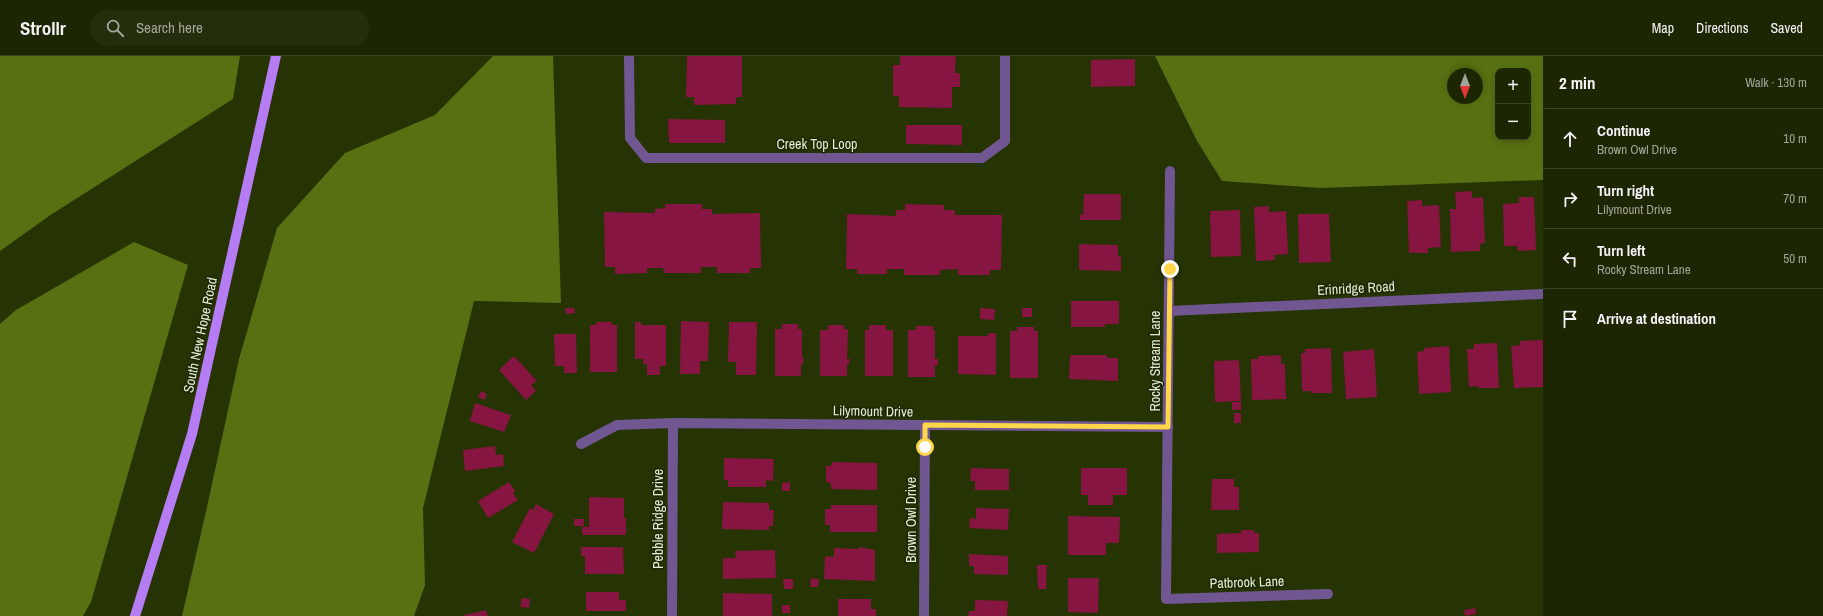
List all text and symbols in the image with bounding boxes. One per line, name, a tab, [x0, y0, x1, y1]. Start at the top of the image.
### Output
search box	[90, 10, 370, 46]
text: Strollr	[20, 15, 66, 41]
icon: search	[104, 17, 126, 39]
text: Search here	[136, 17, 203, 38]
text: Map	[1652, 19, 1674, 37]
text: Directions	[1696, 19, 1748, 37]
text: Saved	[1770, 19, 1803, 37]
north arrow	[1447, 68, 1483, 104]
map controls	[1495, 68, 1531, 140]
button: +	[1495, 68, 1531, 104]
text: 2 min	[1559, 71, 1595, 94]
text: Walk · 130 m	[1745, 74, 1807, 91]
button: −	[1495, 104, 1531, 140]
text: Continue	[1597, 120, 1650, 141]
icon: ahead	[1559, 128, 1581, 150]
text: 10 m	[1783, 130, 1807, 147]
street label: Creek Top Loop	[777, 135, 857, 153]
text: Brown Owl Drive	[1597, 141, 1677, 158]
text: Turn right	[1597, 180, 1654, 201]
icon: right	[1559, 188, 1581, 210]
text: 70 m	[1783, 190, 1807, 207]
text: Lilymount Drive	[1597, 201, 1672, 218]
text: Turn left	[1597, 240, 1645, 261]
icon: left	[1559, 248, 1581, 270]
text: 50 m	[1783, 250, 1807, 267]
route end	[1161, 260, 1179, 278]
text: Rocky Stream Lane	[1597, 261, 1691, 278]
street label: South New Hope Road	[179, 276, 221, 394]
street label: Erinridge Road	[1317, 277, 1395, 299]
icon: arrive	[1559, 308, 1581, 330]
text: Arrive at destination	[1597, 308, 1716, 329]
street label: Rocky Stream Lane	[1146, 311, 1164, 411]
street label: Lilymount Drive	[833, 401, 913, 421]
route start	[916, 438, 934, 456]
street label: Pebble Ridge Drive	[649, 469, 667, 569]
street label: Brown Owl Drive	[902, 477, 920, 563]
street label: Patbrook Lane	[1209, 572, 1285, 592]

